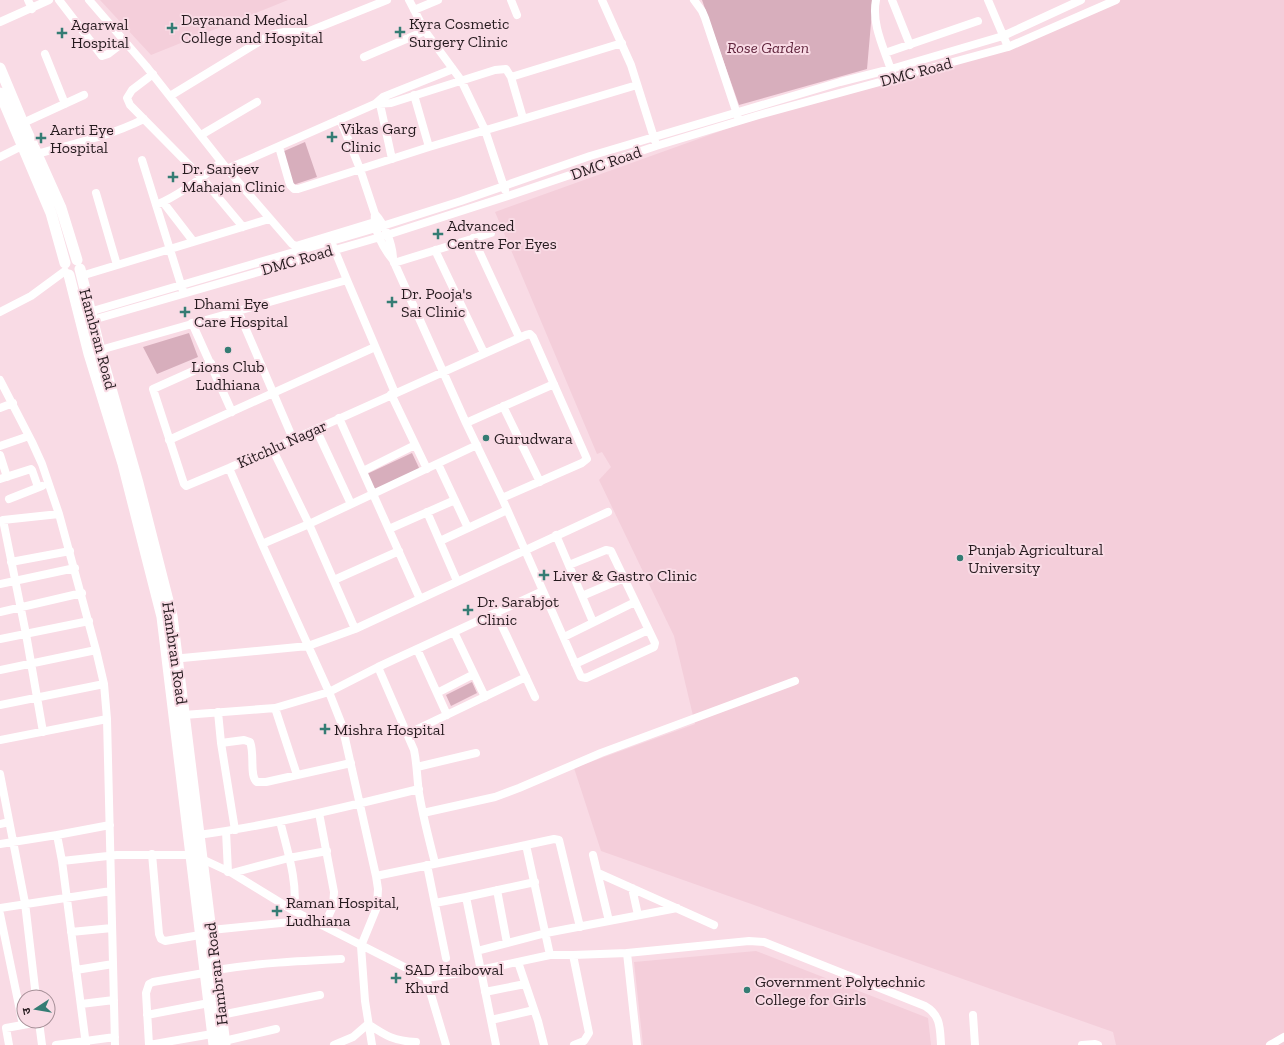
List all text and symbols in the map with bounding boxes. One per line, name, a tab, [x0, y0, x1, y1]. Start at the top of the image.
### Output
place label: Dayanand Medical College and Hospital	[181, 10, 323, 47]
place label: Kyra Cosmetic Surgery Clinic	[409, 14, 509, 51]
place label: Agarwal Hospital	[71, 15, 129, 52]
marker: Dayanand Medical College and Hospital	[166, 22, 178, 34]
marker: Kyra Cosmetic Surgery Clinic	[394, 26, 406, 38]
marker: Agarwal Hospital	[56, 27, 68, 39]
park label: Rose Garden	[727, 38, 809, 57]
street label: DMC Road	[878, 53, 954, 91]
place label: Vikas Garg Clinic	[340, 119, 417, 156]
place label: Aarti Eye Hospital	[50, 120, 114, 157]
marker: Vikas Garg Clinic	[326, 131, 338, 143]
marker: Aarti Eye Hospital	[35, 132, 47, 144]
street label: DMC Road	[568, 142, 644, 184]
place label: Dr. Sanjeev Mahajan Clinic	[182, 159, 285, 196]
marker: Dr. Sanjeev Mahajan Clinic	[167, 171, 179, 183]
place label: Advanced Centre For Eyes	[447, 216, 557, 253]
marker: Advanced Centre For Eyes	[432, 228, 444, 240]
street label: DMC Road	[259, 241, 335, 279]
place label: Dr. Pooja's Sai Clinic	[401, 284, 472, 321]
street label: Hambran Road	[75, 286, 121, 392]
place label: Dhami Eye Care Hospital	[194, 294, 288, 331]
marker: Dr. Pooja's Sai Clinic	[386, 296, 398, 308]
marker: Dhami Eye Care Hospital	[179, 306, 191, 318]
marker: Lions Club Ludhiana	[223, 345, 233, 355]
place label: Lions Club Ludhiana	[191, 357, 265, 394]
street label: Kitchlu Nagar	[234, 416, 330, 472]
place label: Gurudwara	[494, 429, 573, 448]
marker: Gurudwara	[481, 433, 491, 443]
place label: Punjab Agricultural University	[968, 540, 1103, 577]
marker: Punjab Agricultural University	[955, 553, 965, 563]
place label: Liver & Gastro Clinic	[553, 566, 697, 585]
marker: Liver & Gastro Clinic	[538, 569, 550, 581]
place label: Dr. Sarabjot Clinic	[477, 592, 559, 629]
street label: Hambran Road	[158, 600, 192, 706]
marker: Dr. Sarabjot Clinic	[462, 604, 474, 616]
place label: Mishra Hospital	[334, 720, 445, 739]
marker: Mishra Hospital	[319, 723, 331, 735]
place label: Raman Hospital, Ludhiana	[286, 893, 399, 930]
marker: Raman Hospital, Ludhiana	[271, 905, 283, 917]
street label: Hambran Road	[200, 921, 232, 1027]
place label: SAD Haibowal Khurd	[405, 960, 503, 997]
marker: SAD Haibowal Khurd	[390, 972, 402, 984]
place label: Government Polytechnic College for Girls	[755, 972, 925, 1009]
marker: Government Polytechnic College for Girls	[742, 985, 752, 995]
north arrow	[16, 989, 56, 1029]
text: उ	[20, 1006, 34, 1015]

